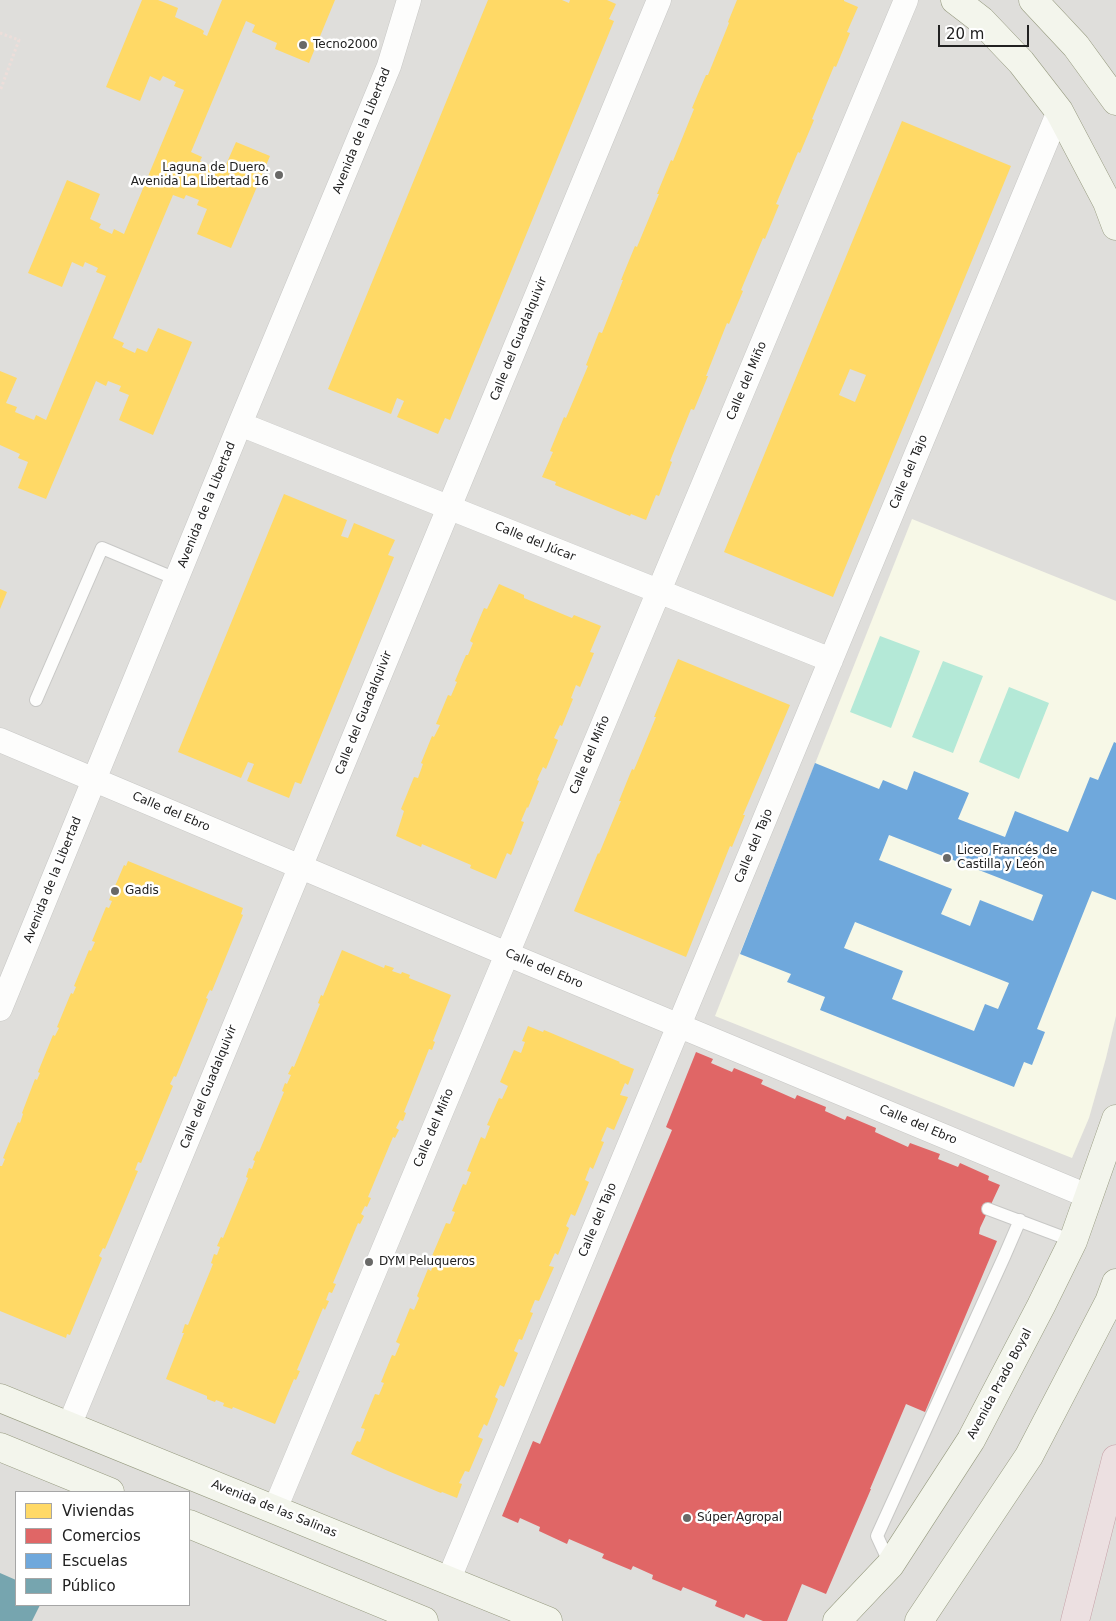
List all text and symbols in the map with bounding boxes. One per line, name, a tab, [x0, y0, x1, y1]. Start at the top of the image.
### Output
scale bar	[941, 15, 1032, 47]
text: 20 m	[946, 25, 984, 43]
place label: Tecno2000	[313, 38, 378, 52]
marker: Tecno2000	[297, 39, 309, 51]
street label: Avenida de la Libertad	[330, 66, 394, 196]
place label: Laguna de Duero. Avenida La Libertad 16	[131, 161, 269, 189]
marker: Laguna de Duero. Avenida La Libertad 16	[273, 169, 285, 181]
street label: Calle del Guadalquivir	[488, 275, 550, 403]
street label: Calle del Miño	[724, 339, 770, 423]
street label: Calle del Tajo	[887, 433, 931, 511]
street label: Avenida de la Libertad	[175, 440, 239, 570]
street label: Calle del Júcar	[493, 519, 577, 565]
street label: Calle del Guadalquivir	[333, 649, 395, 777]
street label: Calle del Miño	[567, 713, 613, 797]
street label: Calle del Ebro	[130, 789, 212, 835]
street label: Calle del Tajo	[732, 807, 776, 885]
street label: Avenida de la Libertad	[21, 815, 85, 945]
place label: Liceo Francés de Castilla y León	[957, 844, 1057, 872]
marker: Liceo Francés de Castilla y León	[941, 852, 953, 864]
place label: Gadis	[125, 884, 159, 898]
marker: Gadis	[109, 885, 121, 897]
street label: Calle del Ebro	[503, 946, 585, 992]
street label: Calle del Guadalquivir	[178, 1023, 240, 1151]
street label: Calle del Miño	[411, 1086, 457, 1170]
street label: Calle del Ebro	[877, 1102, 959, 1148]
street label: Calle del Tajo	[576, 1181, 620, 1259]
place label: DYM Peluqueros	[379, 1255, 475, 1269]
marker: DYM Peluqueros	[363, 1256, 375, 1268]
street label: Avenida Prado Boyal	[965, 1326, 1035, 1442]
street label: Avenida de las Salinas	[209, 1477, 339, 1541]
legend	[15, 1491, 190, 1606]
text: Viviendas	[62, 1502, 134, 1520]
place label: Súper Agropal	[697, 1511, 782, 1525]
marker: Súper Agropal	[681, 1512, 693, 1524]
text: Comercios	[62, 1527, 141, 1545]
text: Escuelas	[62, 1552, 127, 1570]
text: Público	[62, 1577, 116, 1595]

